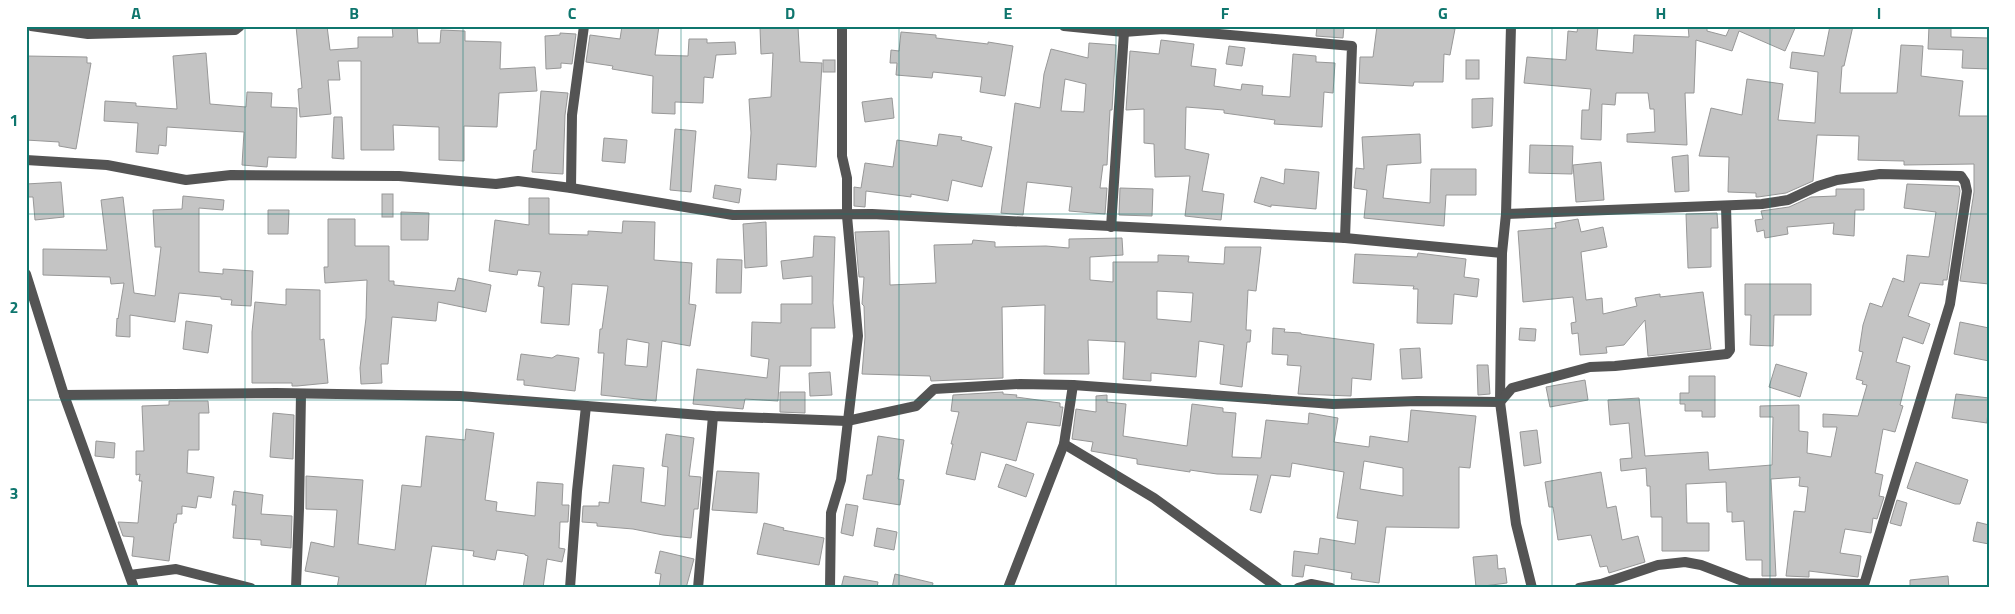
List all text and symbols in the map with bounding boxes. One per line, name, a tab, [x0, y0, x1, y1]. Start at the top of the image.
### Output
text: A	[131, 1, 141, 25]
text: B	[349, 1, 359, 25]
text: C	[568, 1, 577, 25]
text: D	[785, 1, 795, 25]
text: E	[1004, 1, 1013, 25]
text: F	[1221, 1, 1230, 25]
text: G	[1438, 1, 1448, 25]
text: H	[1656, 1, 1666, 25]
text: I	[1877, 1, 1881, 25]
text: 1	[10, 108, 18, 132]
text: 2	[10, 295, 18, 319]
text: 3	[10, 481, 18, 505]

